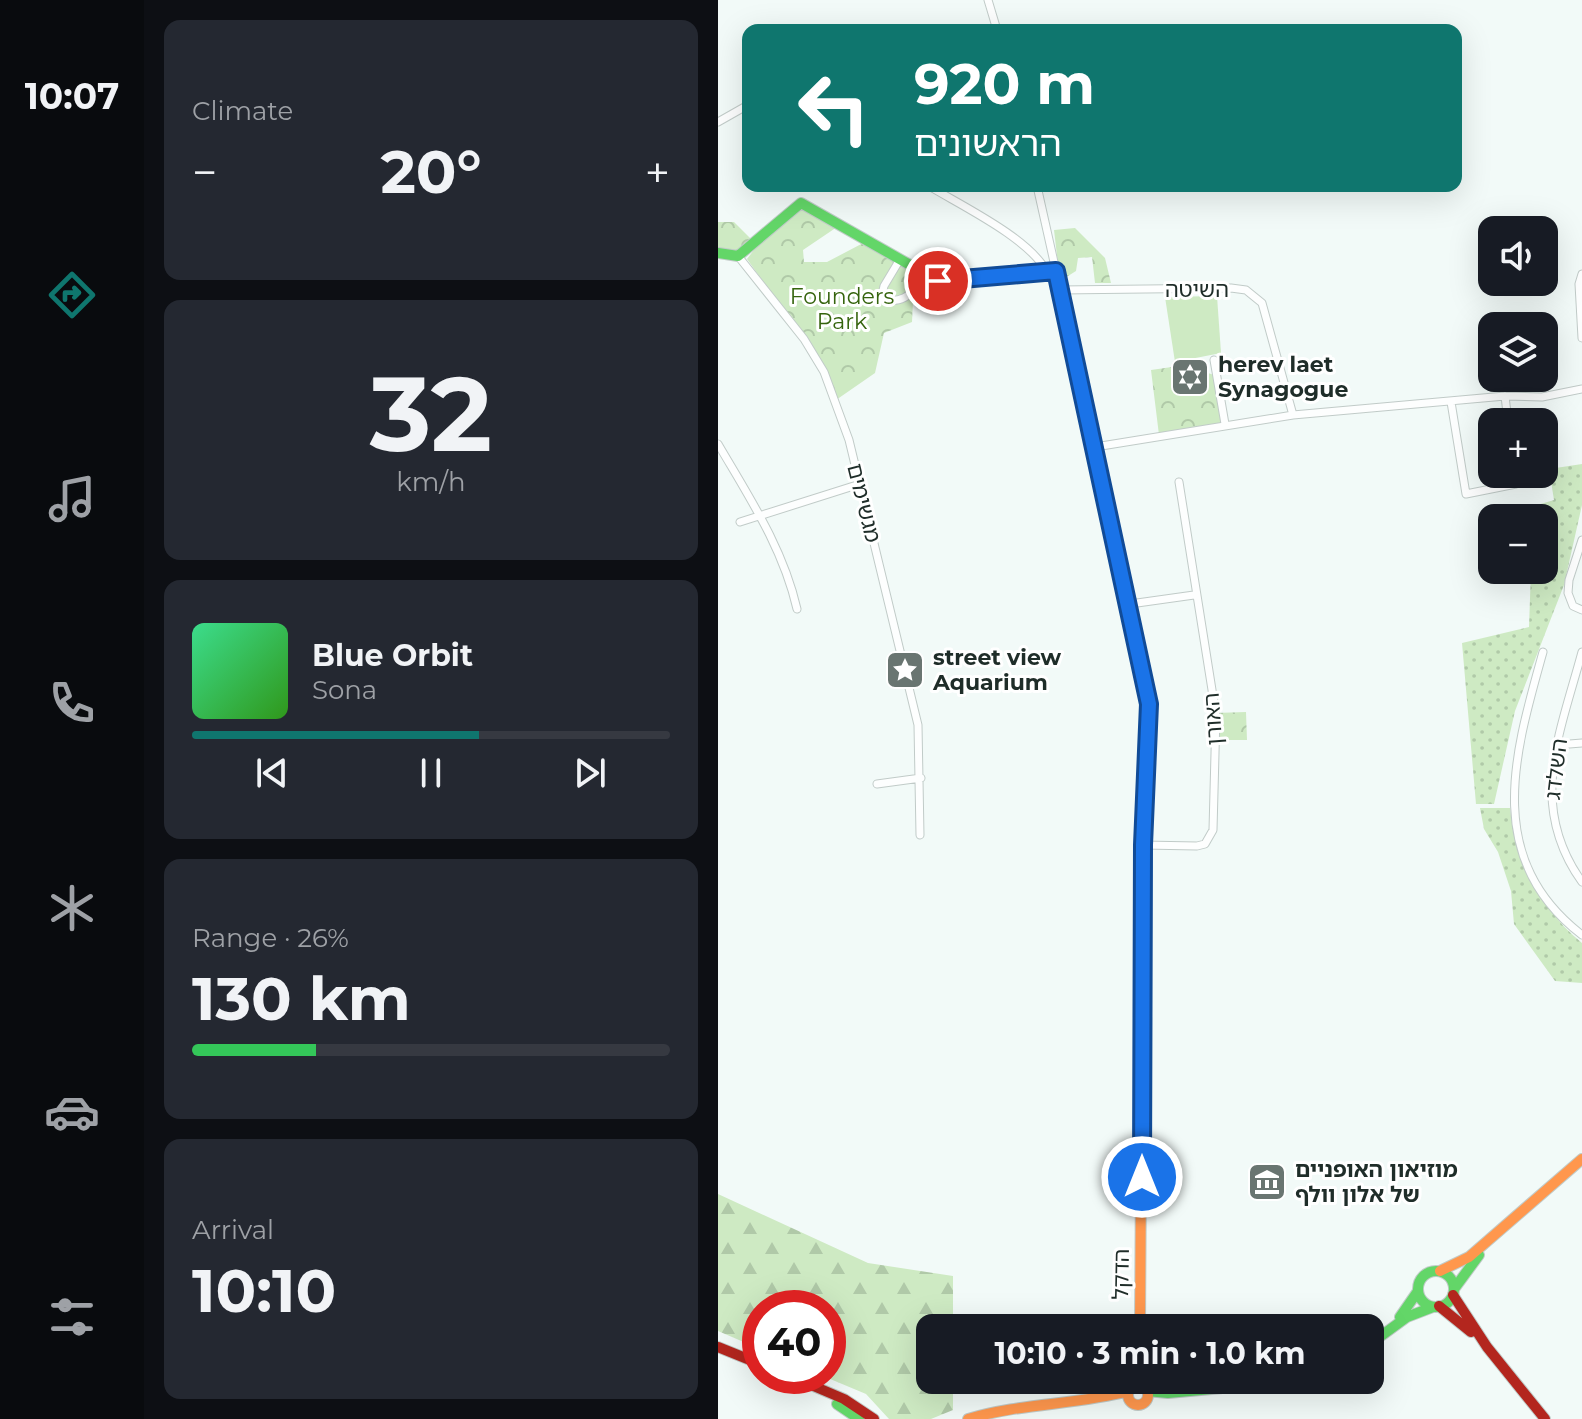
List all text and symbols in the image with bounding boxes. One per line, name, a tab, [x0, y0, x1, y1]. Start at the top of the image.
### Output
text: 920 m	[914, 50, 1095, 118]
icon: left	[782, 56, 886, 160]
text: 10:07	[25, 74, 119, 118]
text: Climate	[192, 95, 293, 127]
text: הראשונים	[914, 121, 1062, 165]
text: 20°	[380, 135, 482, 208]
text: −	[192, 145, 217, 199]
text: +	[645, 145, 670, 199]
map controls	[1478, 216, 1558, 584]
button: sound	[1478, 216, 1558, 296]
pin	[904, 247, 972, 315]
icon: arrive	[916, 259, 960, 303]
icon: directions	[44, 267, 100, 323]
street label: השיטה	[1165, 276, 1229, 303]
park label: Founders Park	[790, 283, 895, 335]
button: layers	[1478, 312, 1558, 392]
text: 32	[370, 350, 492, 477]
place label: herev laet Synagogue	[1218, 351, 1348, 403]
synagogue icon: herev laet Synagogue	[1169, 356, 1211, 398]
button: +	[1478, 408, 1558, 488]
street label: מגשימים	[841, 461, 887, 545]
text: km/h	[396, 466, 466, 498]
icon: music	[44, 471, 100, 527]
button: −	[1478, 504, 1558, 584]
text: Blue Orbit	[312, 637, 473, 674]
place label: street view Aquarium	[932, 644, 1062, 696]
place icon: street view Aquarium	[884, 649, 926, 691]
text: Sona	[312, 674, 377, 706]
icon: phone	[44, 675, 100, 731]
street label: האורן	[1198, 692, 1228, 746]
street label: השלדג	[1539, 737, 1573, 801]
icon: previous	[250, 751, 294, 795]
icon: pause	[409, 751, 453, 795]
icon: next	[568, 751, 612, 795]
icon: climate	[44, 880, 100, 936]
text: Range · 26%	[192, 922, 349, 954]
text: 130 km	[192, 962, 411, 1035]
icon: car	[44, 1084, 100, 1140]
position arrow	[1100, 1135, 1184, 1219]
place label: מוזיאון האופניים של אלון וולף	[1295, 1156, 1458, 1208]
museum icon: מוזיאון האופניים של אלון וולף	[1246, 1161, 1288, 1203]
text: Arrival	[192, 1214, 274, 1246]
street label: הדקל	[1107, 1248, 1135, 1300]
text: 10:10	[192, 1254, 336, 1327]
icon: filters	[44, 1289, 100, 1345]
speed limit sign: 40	[742, 1290, 846, 1394]
text: 10:10 · 3 min · 1.0 km	[995, 1335, 1305, 1372]

